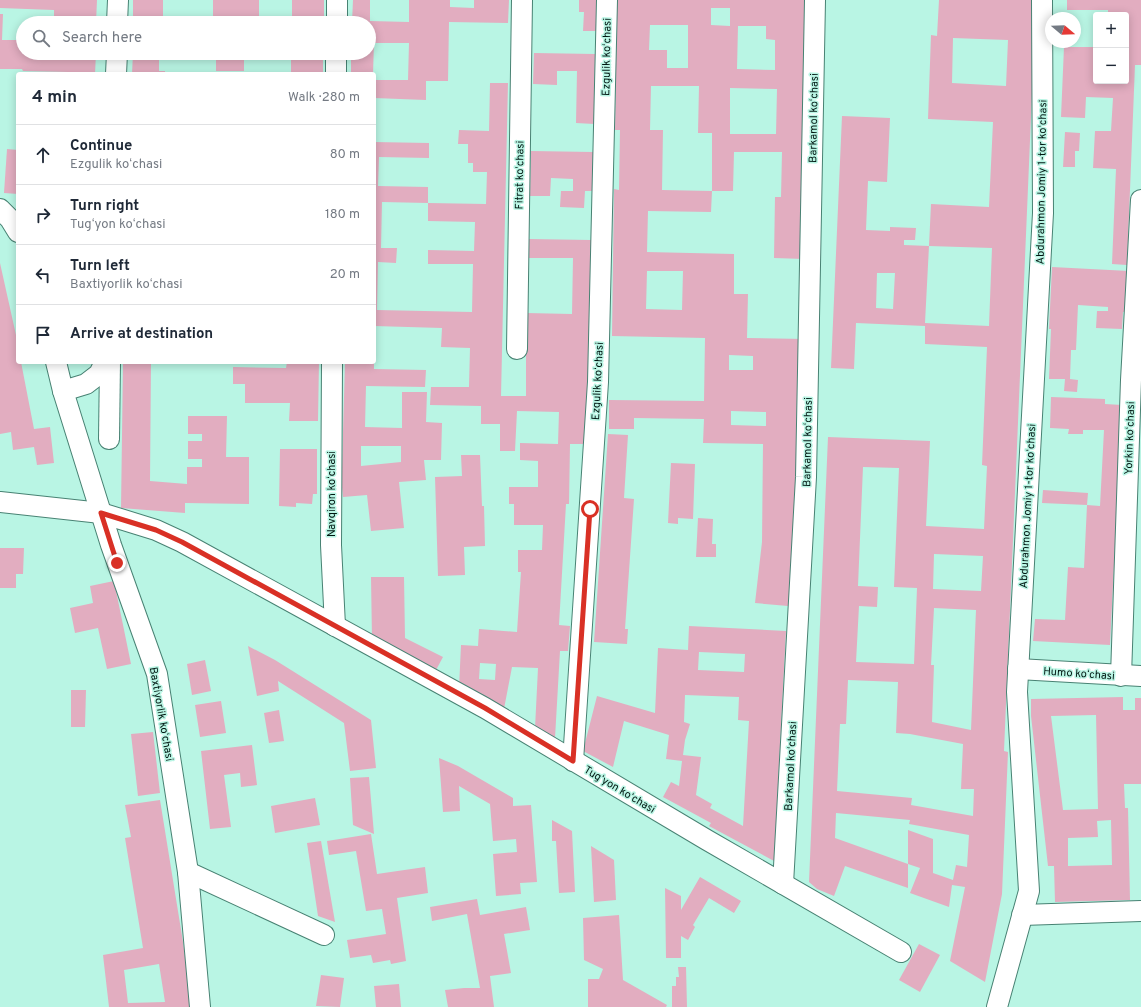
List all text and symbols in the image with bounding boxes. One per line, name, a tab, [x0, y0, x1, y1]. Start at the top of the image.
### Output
north arrow	[1045, 12, 1081, 48]
map controls	[1093, 12, 1129, 84]
button: +	[1093, 12, 1129, 48]
search box	[16, 16, 376, 60]
street label: Ezgulik koʻchasi	[599, 18, 615, 96]
icon: search	[30, 27, 52, 49]
text: Search here	[62, 29, 142, 48]
button: −	[1093, 48, 1129, 84]
street label: Barkamol koʻchasi	[806, 73, 822, 163]
text: 4 min	[32, 87, 77, 109]
text: Walk · 280 m	[288, 90, 360, 106]
street label: Abdurahmon Jomiy 1-tor koʻchasi	[1034, 99, 1050, 265]
text: Continue	[70, 137, 132, 156]
street label: Fitrat koʻchasi	[512, 141, 528, 209]
icon: ahead	[32, 144, 54, 166]
text: 80 m	[330, 147, 360, 163]
text: Ezgulik koʻchasi	[70, 157, 162, 173]
text: Turn right	[70, 197, 139, 216]
icon: right	[32, 204, 54, 226]
text: 180 m	[325, 207, 360, 223]
text: Tugʻyon koʻchasi	[70, 217, 166, 233]
text: Turn left	[70, 257, 130, 276]
icon: left	[32, 264, 54, 286]
text: 20 m	[330, 267, 360, 283]
text: Baxtiyorlik koʻchasi	[70, 277, 183, 293]
icon: arrive	[32, 324, 54, 346]
text: Arrive at destination	[70, 325, 213, 344]
street label: Ezgulik koʻchasi	[589, 342, 607, 420]
street label: Barkamol koʻchasi	[800, 397, 816, 487]
street label: Yorkin koʻchasi	[1122, 401, 1138, 475]
street label: Abdurahmon Jomiy 1-tor koʻchasi	[1017, 423, 1039, 589]
street label: Navqiron koʻchasi	[325, 451, 339, 537]
route start	[581, 500, 599, 518]
route end	[108, 554, 126, 572]
street label: Humo koʻchasi	[1043, 665, 1115, 683]
street label: Baxtiyorlik koʻchasi	[146, 666, 176, 762]
street label: Barkamol koʻchasi	[782, 721, 800, 811]
street label: Tugʻyon koʻchasi	[581, 763, 658, 817]

